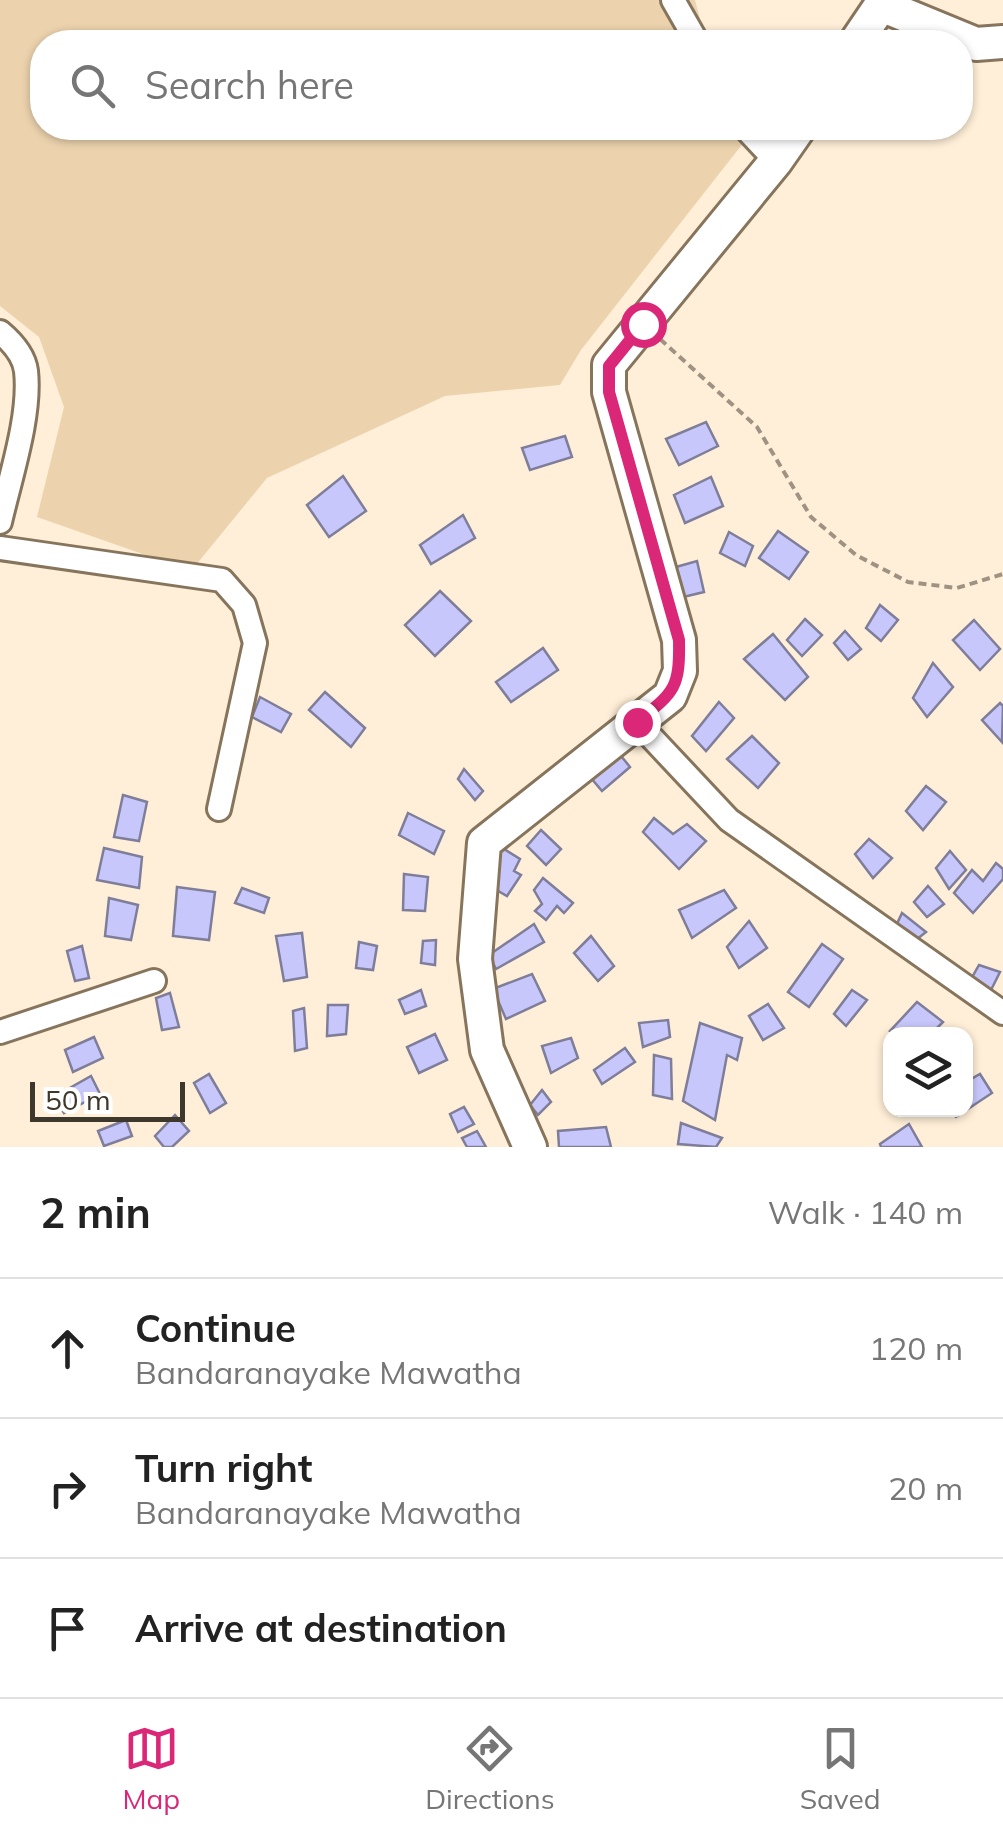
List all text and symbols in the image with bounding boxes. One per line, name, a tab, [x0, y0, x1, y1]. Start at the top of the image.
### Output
search box	[30, 30, 973, 140]
icon: search	[65, 58, 120, 113]
text: Search here	[145, 61, 354, 109]
route start	[621, 302, 667, 348]
route end	[615, 700, 661, 746]
map controls	[883, 1027, 973, 1117]
button: layers	[883, 1027, 973, 1117]
scale bar	[30, 1077, 185, 1122]
text: 50 m	[45, 1082, 111, 1117]
text: 2 min	[40, 1186, 151, 1239]
text: Walk · 140 m	[768, 1192, 963, 1232]
text: Continue	[135, 1304, 296, 1352]
icon: ahead	[40, 1321, 95, 1376]
text: 120 m	[869, 1328, 963, 1368]
text: Bandaranayake Mawatha	[135, 1352, 522, 1392]
text: Turn right	[135, 1444, 312, 1492]
icon: right	[40, 1461, 95, 1516]
text: 20 m	[888, 1468, 963, 1508]
text: Bandaranayake Mawatha	[135, 1492, 522, 1532]
icon: arrive	[40, 1601, 95, 1656]
text: Arrive at destination	[135, 1604, 507, 1652]
tab: Map	[123, 1721, 180, 1816]
tab: Directions	[425, 1721, 555, 1816]
tab: Saved	[800, 1721, 880, 1816]

